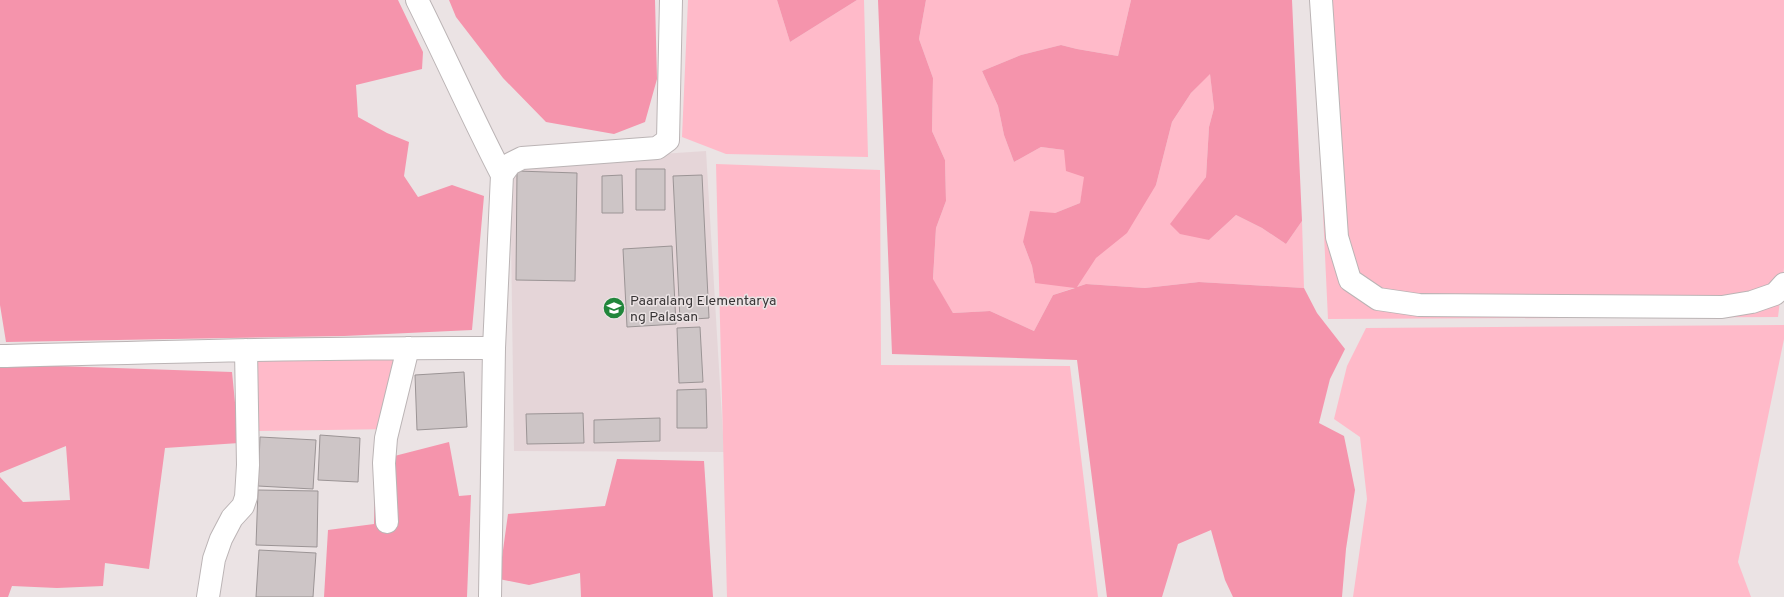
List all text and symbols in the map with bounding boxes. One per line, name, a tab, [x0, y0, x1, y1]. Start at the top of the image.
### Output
place label: Paaralang Elementarya ng Palasan	[630, 293, 776, 326]
school or university icon: Paaralang Elementarya ng Palasan	[601, 295, 627, 321]

